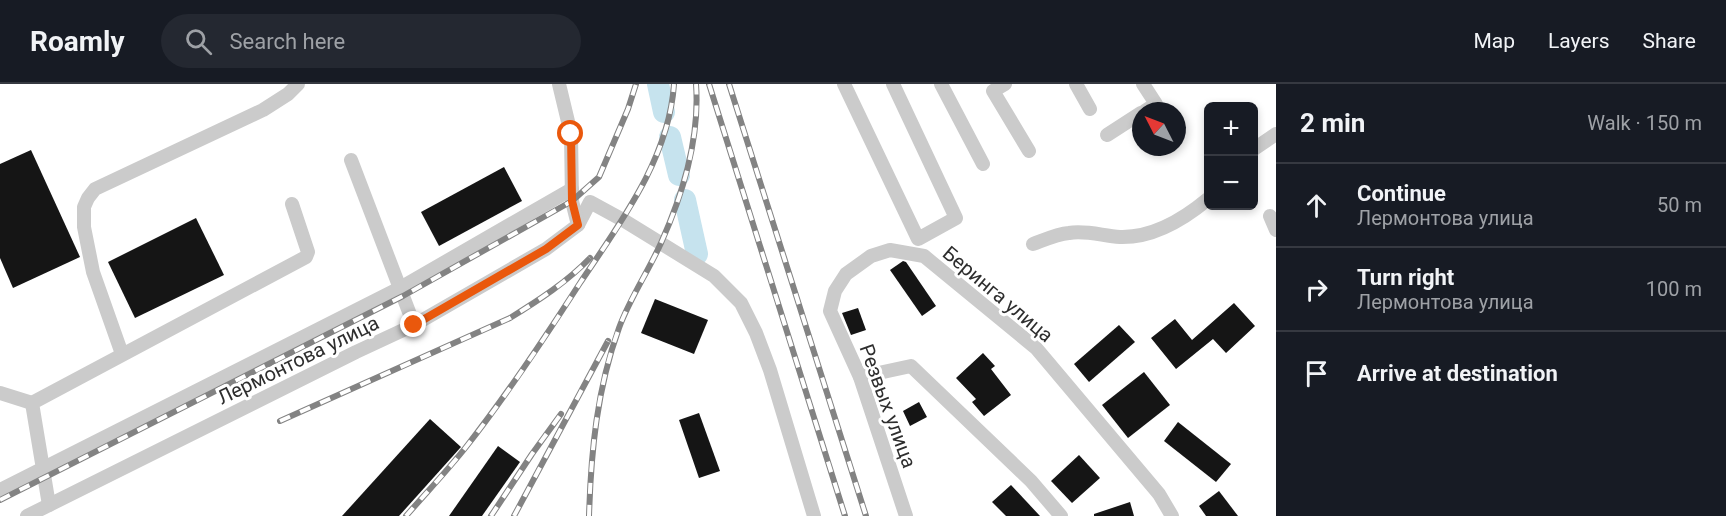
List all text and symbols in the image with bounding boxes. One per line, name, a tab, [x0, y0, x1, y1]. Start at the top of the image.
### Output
search box	[161, 14, 581, 68]
text: Roamly	[30, 25, 125, 58]
icon: search	[182, 25, 215, 58]
text: Search here	[230, 29, 345, 54]
text: Map	[1473, 29, 1515, 53]
text: Layers	[1548, 29, 1609, 53]
text: Share	[1642, 29, 1696, 53]
north arrow	[1132, 102, 1186, 156]
map controls	[1204, 102, 1258, 210]
button: +	[1204, 102, 1258, 156]
text: 2 min	[1300, 108, 1365, 138]
text: Walk · 150 m	[1587, 111, 1702, 135]
route start	[557, 120, 583, 146]
button: −	[1204, 156, 1258, 210]
text: Continue	[1357, 181, 1446, 206]
icon: ahead	[1300, 189, 1333, 222]
text: 50 m	[1657, 193, 1702, 217]
text: Лермонтова улица	[1357, 206, 1534, 230]
street label: Беринга улица	[938, 241, 1058, 347]
text: Turn right	[1357, 265, 1454, 290]
icon: right	[1300, 273, 1333, 306]
text: 100 m	[1646, 277, 1702, 301]
text: Лермонтова улица	[1357, 290, 1534, 314]
street label: Лермонтова улица	[213, 311, 383, 409]
route end	[400, 311, 426, 337]
street label: Резвых улица	[854, 341, 922, 471]
icon: arrive	[1300, 357, 1333, 390]
text: Arrive at destination	[1357, 361, 1558, 386]

